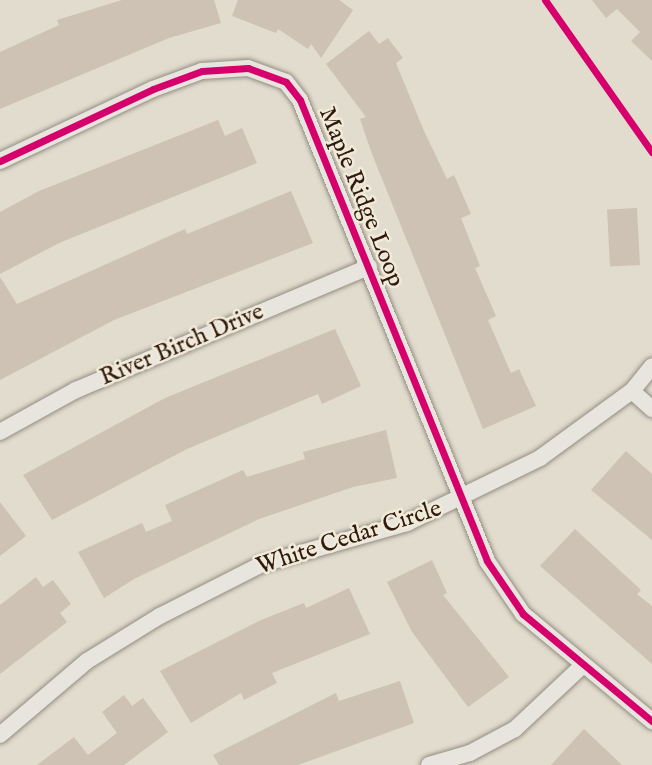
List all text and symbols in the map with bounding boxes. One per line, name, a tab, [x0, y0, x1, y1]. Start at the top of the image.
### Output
street label: Maple Ridge Loop	[312, 103, 410, 291]
street label: River Birch Drive	[96, 297, 268, 393]
street label: White Cedar Circle	[253, 494, 445, 582]

